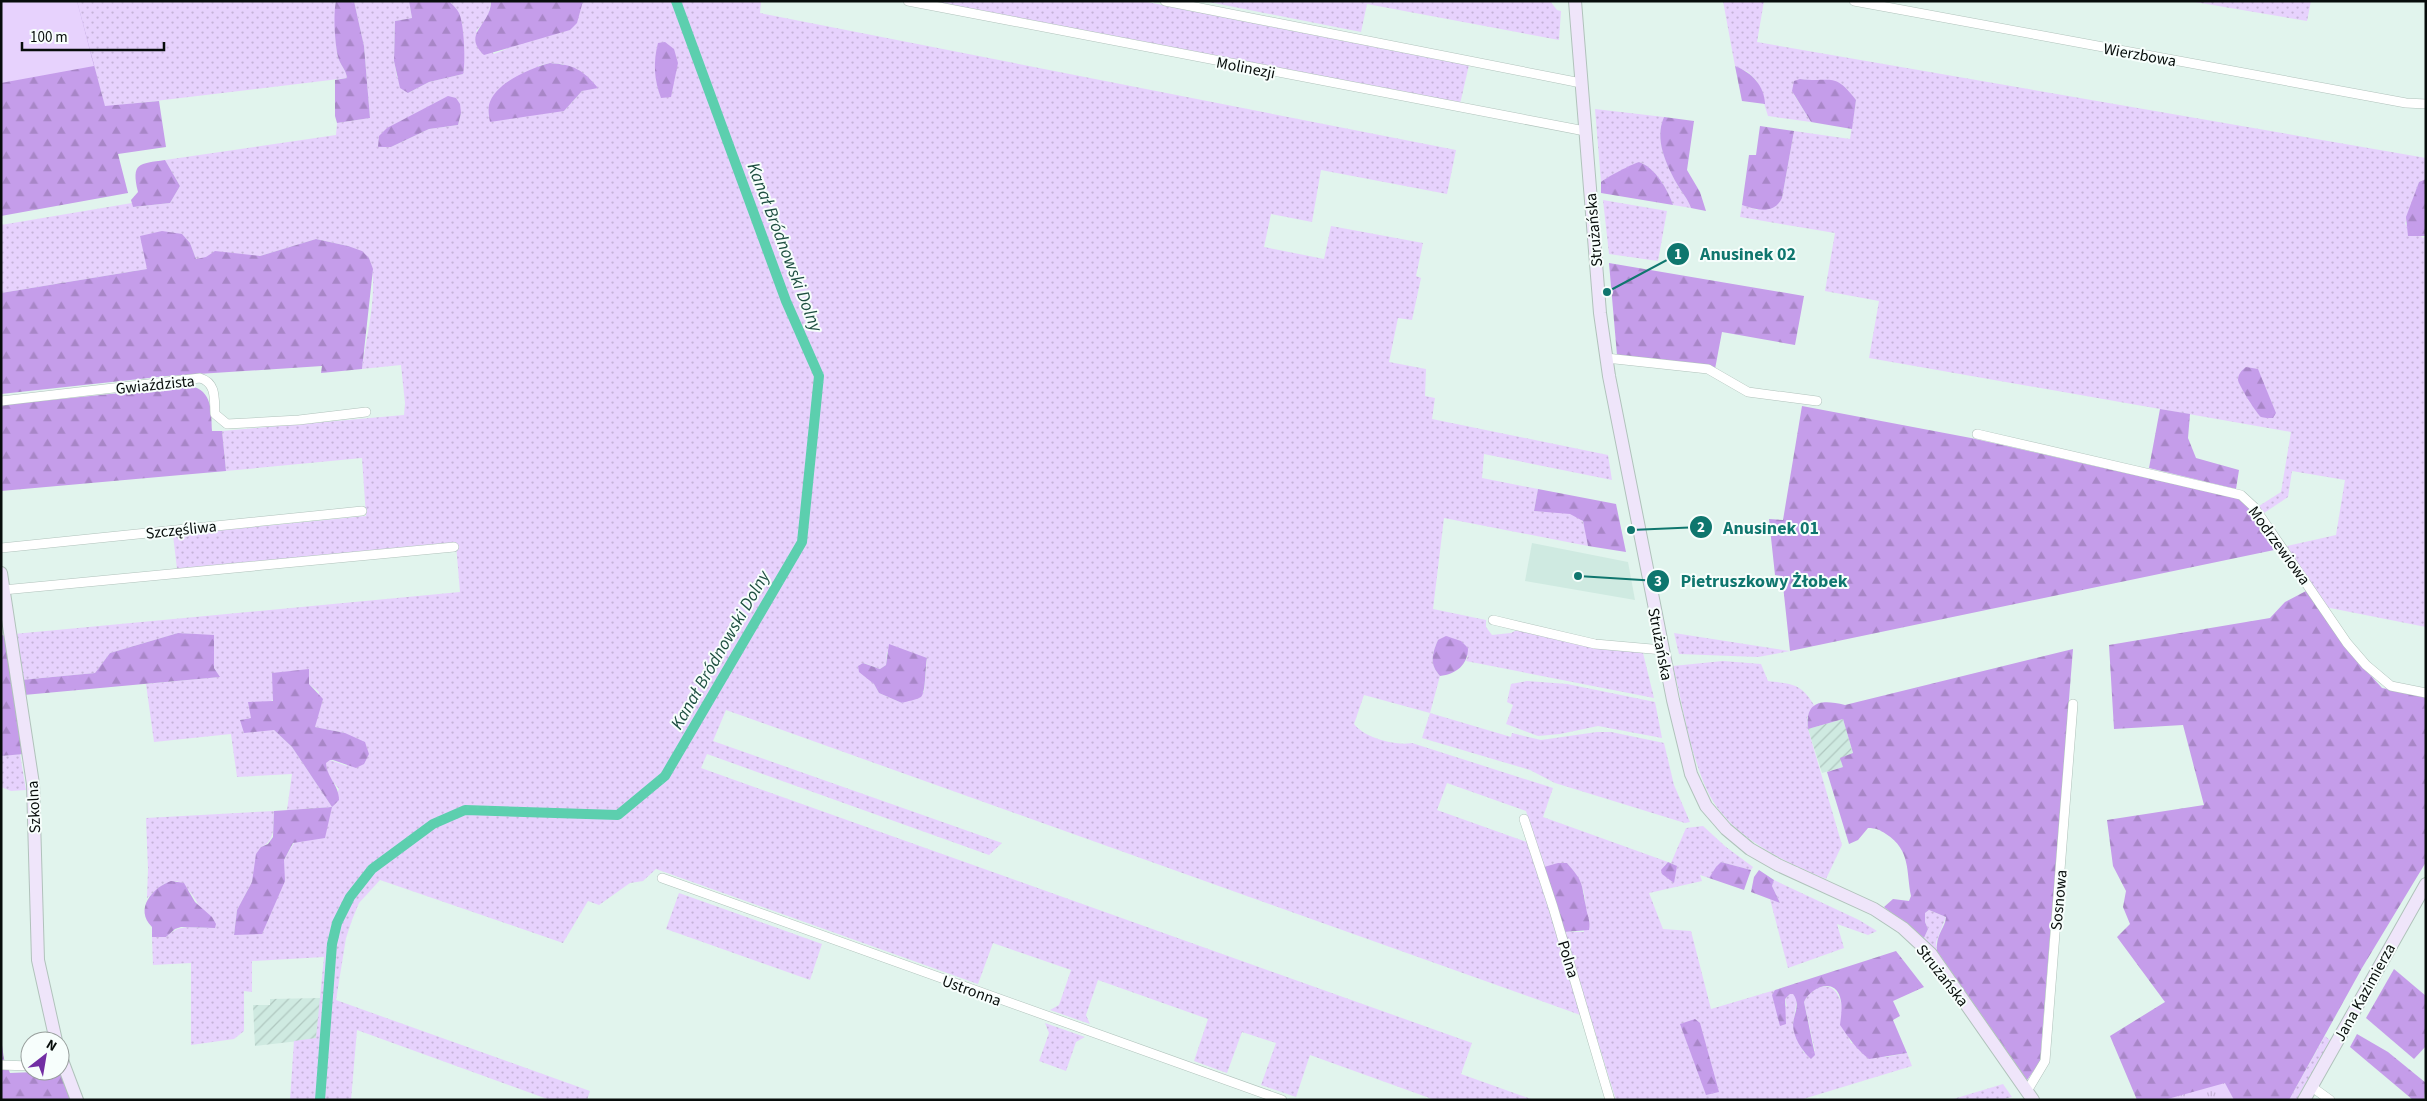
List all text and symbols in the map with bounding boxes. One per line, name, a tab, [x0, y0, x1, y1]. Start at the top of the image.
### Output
scale bar	[22, 20, 165, 52]
text: 100 m	[30, 27, 68, 48]
street label: Wierzbowa	[2102, 38, 2178, 72]
street label: Molinezji	[1214, 51, 1277, 84]
water label: Kanał Bródnowski Dolny	[741, 159, 829, 336]
street label: Strużańska	[1580, 192, 1608, 268]
callout: Anusinek 02	[1665, 237, 1806, 270]
text: Anusinek 02	[1699, 242, 1796, 267]
text: 1	[1674, 244, 1682, 265]
street label: Gwiaździsta	[115, 370, 196, 400]
street label: Modrzewiowa	[2243, 502, 2315, 590]
callout: Anusinek 01	[1688, 511, 1829, 544]
street label: Szczęśliwa	[145, 515, 218, 545]
text: Anusinek 01	[1722, 516, 1819, 541]
text: 2	[1697, 517, 1705, 538]
callout: Pietruszkowy Żłobek	[1645, 564, 1857, 597]
water label: Kanał Bródnowski Dolny	[665, 566, 777, 734]
text: Pietruszkowy Żłobek	[1680, 569, 1848, 594]
text: 3	[1654, 571, 1662, 592]
street label: Strużańska	[1642, 606, 1678, 682]
street label: Szkolna	[22, 780, 46, 834]
street label: Sosnowa	[2045, 869, 2073, 931]
street label: Polna	[1552, 938, 1584, 981]
street label: Strużańska	[1911, 940, 1974, 1011]
street label: Jana Kazimierza	[2329, 940, 2401, 1045]
street label: Ustronna	[939, 970, 1004, 1012]
north arrow	[20, 1031, 70, 1081]
text: N	[42, 1035, 60, 1057]

